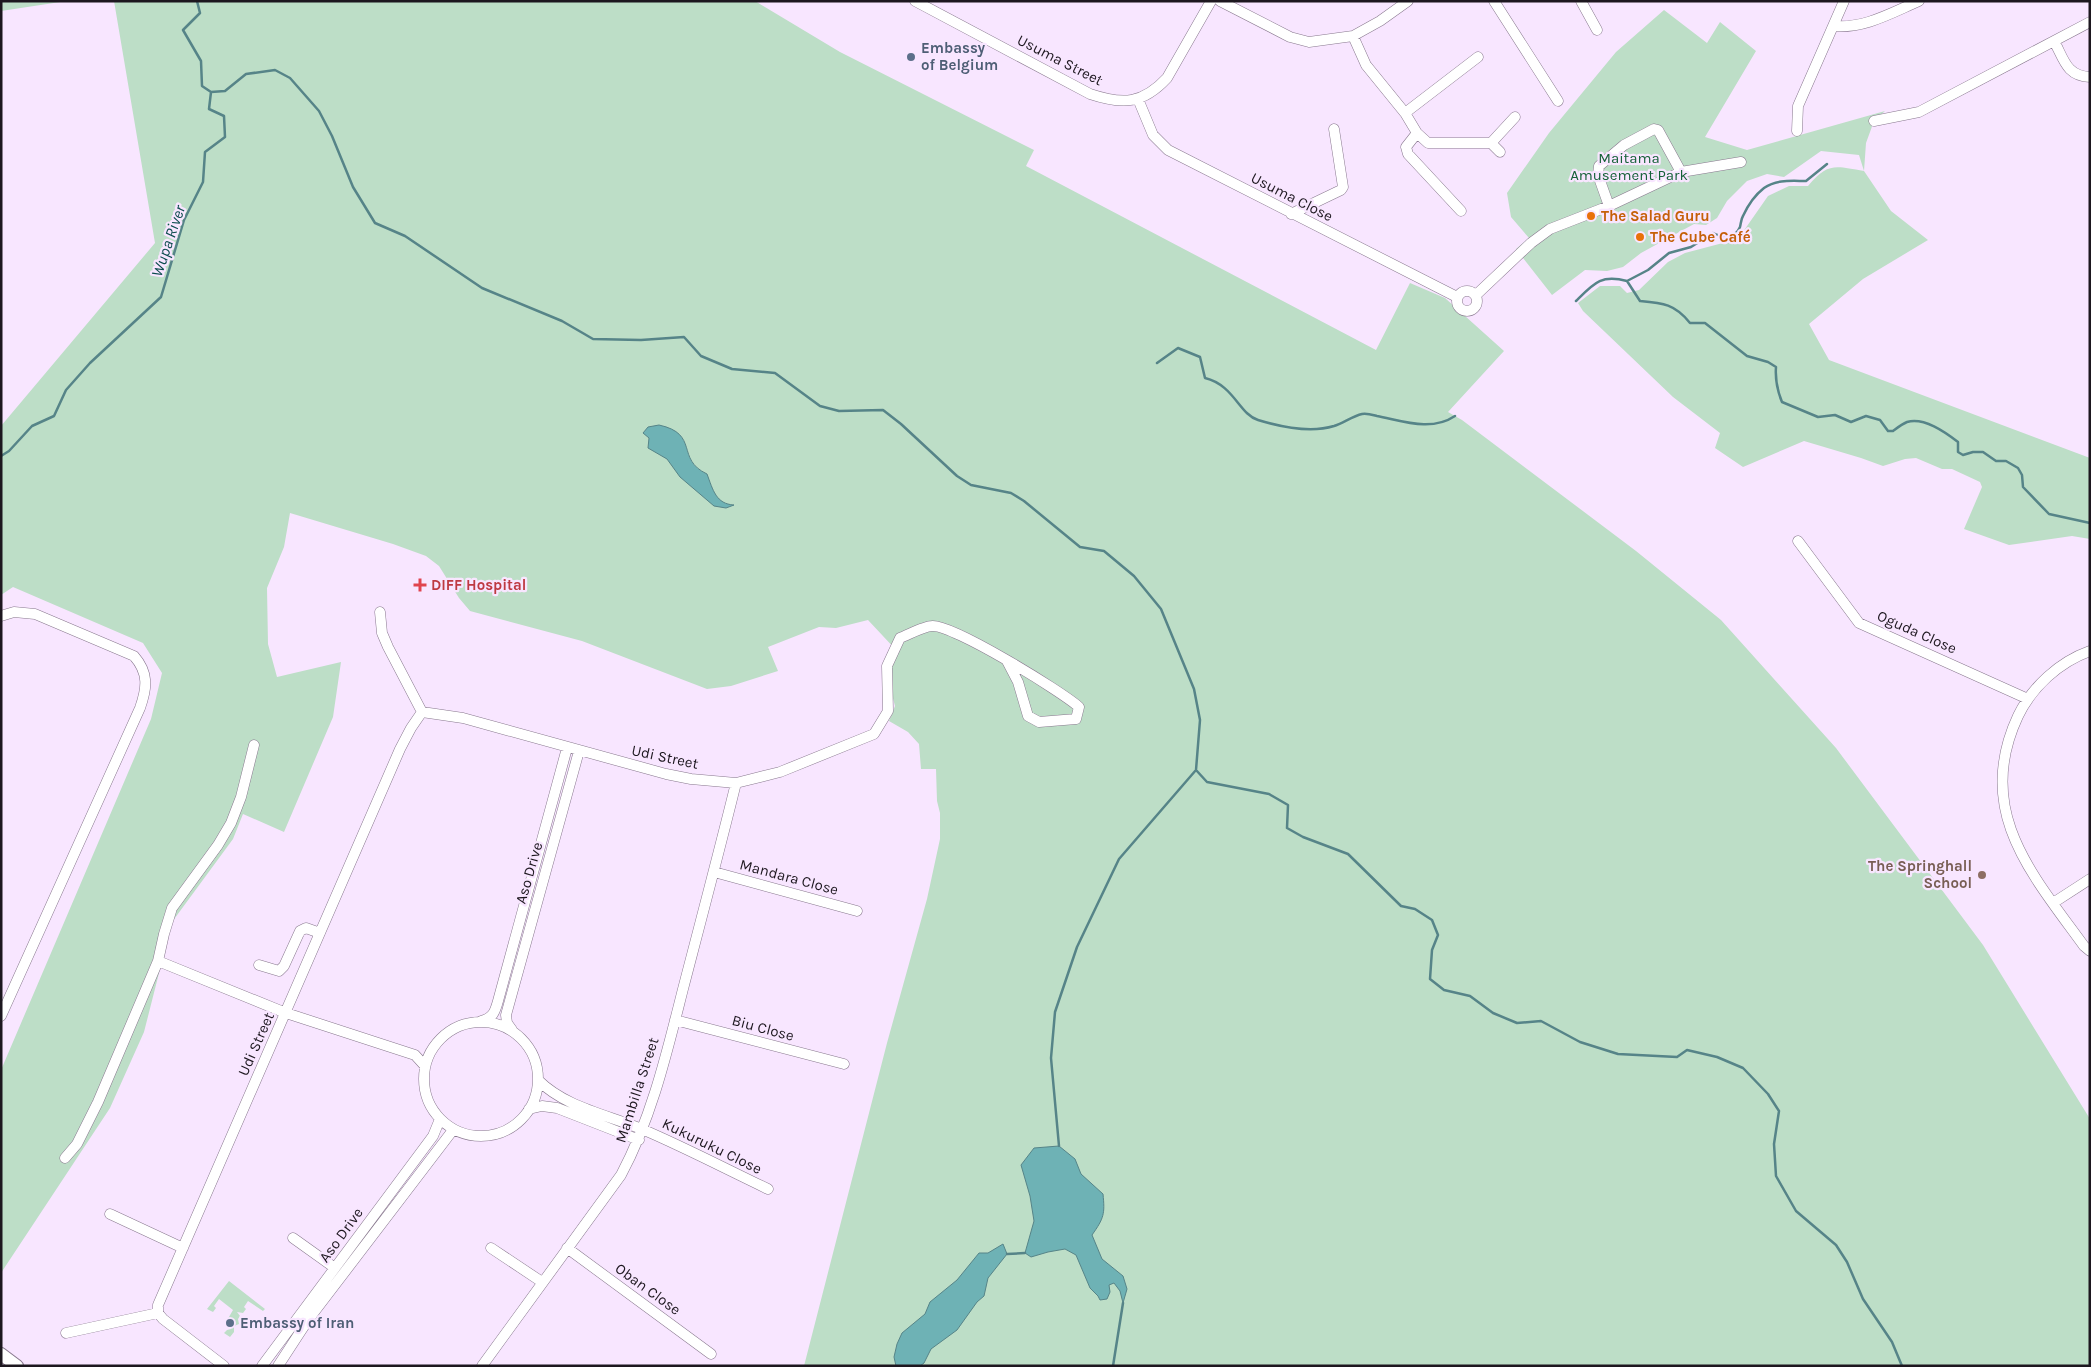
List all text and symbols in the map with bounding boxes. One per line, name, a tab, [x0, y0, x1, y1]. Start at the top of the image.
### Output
street label: Usuma Street	[1014, 31, 1106, 89]
place label: Embassy of Belgium	[921, 39, 998, 74]
marker: Embassy of Belgium	[905, 51, 917, 63]
park label: Maitama Amusement Park	[1570, 149, 1688, 184]
street label: Usuma Close	[1248, 169, 1336, 225]
water label: Wupa River	[147, 202, 189, 279]
place label: The Salad Guru	[1601, 207, 1710, 225]
marker: The Salad Guru	[1585, 210, 1597, 222]
place label: The Cube Café	[1650, 228, 1751, 246]
marker: The Cube Café	[1634, 231, 1646, 243]
place label: DIFF Hospital	[431, 576, 526, 594]
marker: DIFF Hospital	[413, 578, 427, 592]
street label: Oguda Close	[1874, 606, 1960, 658]
street label: Udi Street	[630, 741, 700, 773]
street label: Aso Drive	[512, 840, 546, 906]
street label: Mandara Close	[738, 855, 840, 899]
place label: The Springhall School	[1868, 857, 1972, 892]
marker: The Springhall School	[1976, 869, 1988, 881]
street label: Udi Street	[234, 1009, 278, 1079]
street label: Biu Close	[730, 1011, 796, 1045]
street label: Mambilla Street	[611, 1035, 663, 1145]
street label: Kukuruku Close	[659, 1114, 765, 1178]
street label: Aso Drive	[315, 1204, 367, 1266]
street label: Oban Close	[612, 1259, 684, 1319]
place label: Embassy of Iran	[240, 1314, 354, 1332]
marker: Embassy of Iran	[224, 1317, 236, 1329]

